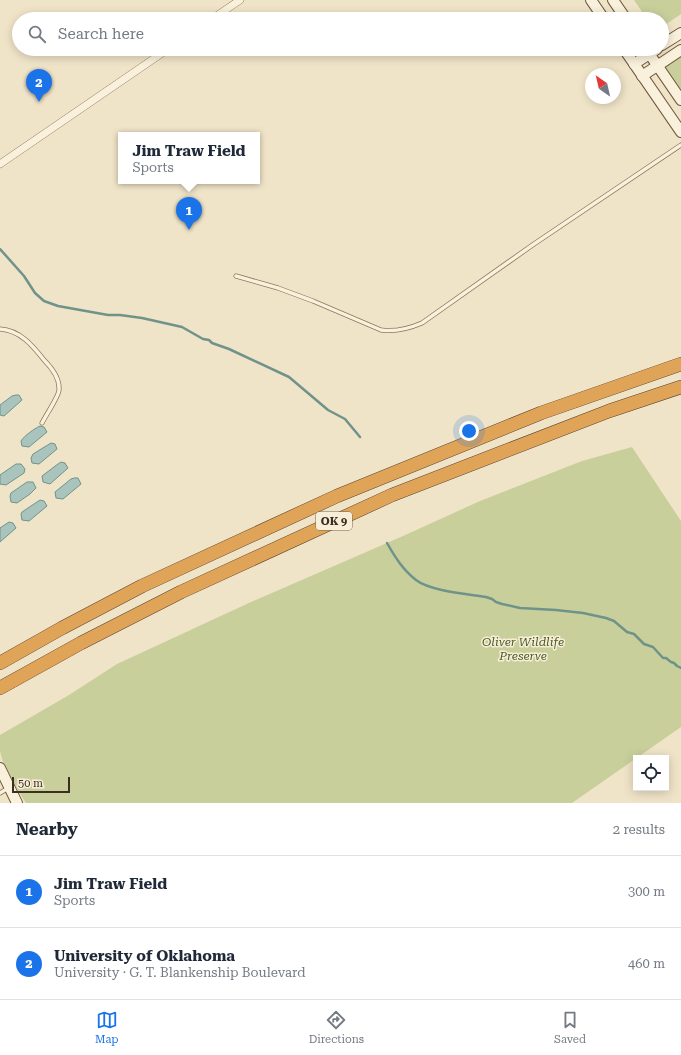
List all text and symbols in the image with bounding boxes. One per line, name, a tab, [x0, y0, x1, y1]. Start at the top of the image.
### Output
search box	[12, 12, 669, 56]
icon: search	[26, 23, 48, 45]
text: Search here	[58, 25, 144, 43]
north arrow	[585, 68, 621, 104]
pin: 2	[26, 69, 52, 102]
popup	[118, 132, 260, 184]
text: Jim Traw Field	[132, 142, 246, 160]
text: Sports	[132, 160, 174, 175]
pin: 1	[176, 197, 202, 230]
your location	[459, 421, 479, 441]
road number: OK 9	[316, 512, 352, 530]
park label: Oliver Wildlife Preserve	[482, 635, 564, 663]
map controls	[633, 755, 669, 791]
button: locate	[633, 755, 669, 791]
scale bar	[12, 775, 70, 794]
text: 50 m	[18, 777, 43, 790]
text: Nearby	[16, 819, 78, 839]
text: 2 results	[613, 822, 665, 837]
text: Jim Traw Field	[54, 875, 167, 893]
text: 1	[25, 884, 33, 899]
text: 300 m	[628, 884, 665, 899]
text: Sports	[54, 893, 95, 908]
text: University of Oklahoma	[54, 947, 235, 965]
text: 2	[25, 956, 33, 971]
text: 460 m	[628, 956, 665, 971]
text: University · G. T. Blankenship Boulevard	[54, 965, 306, 980]
tab: Map	[95, 1009, 119, 1046]
tab: Directions	[309, 1009, 364, 1046]
tab: Saved	[554, 1009, 586, 1046]

